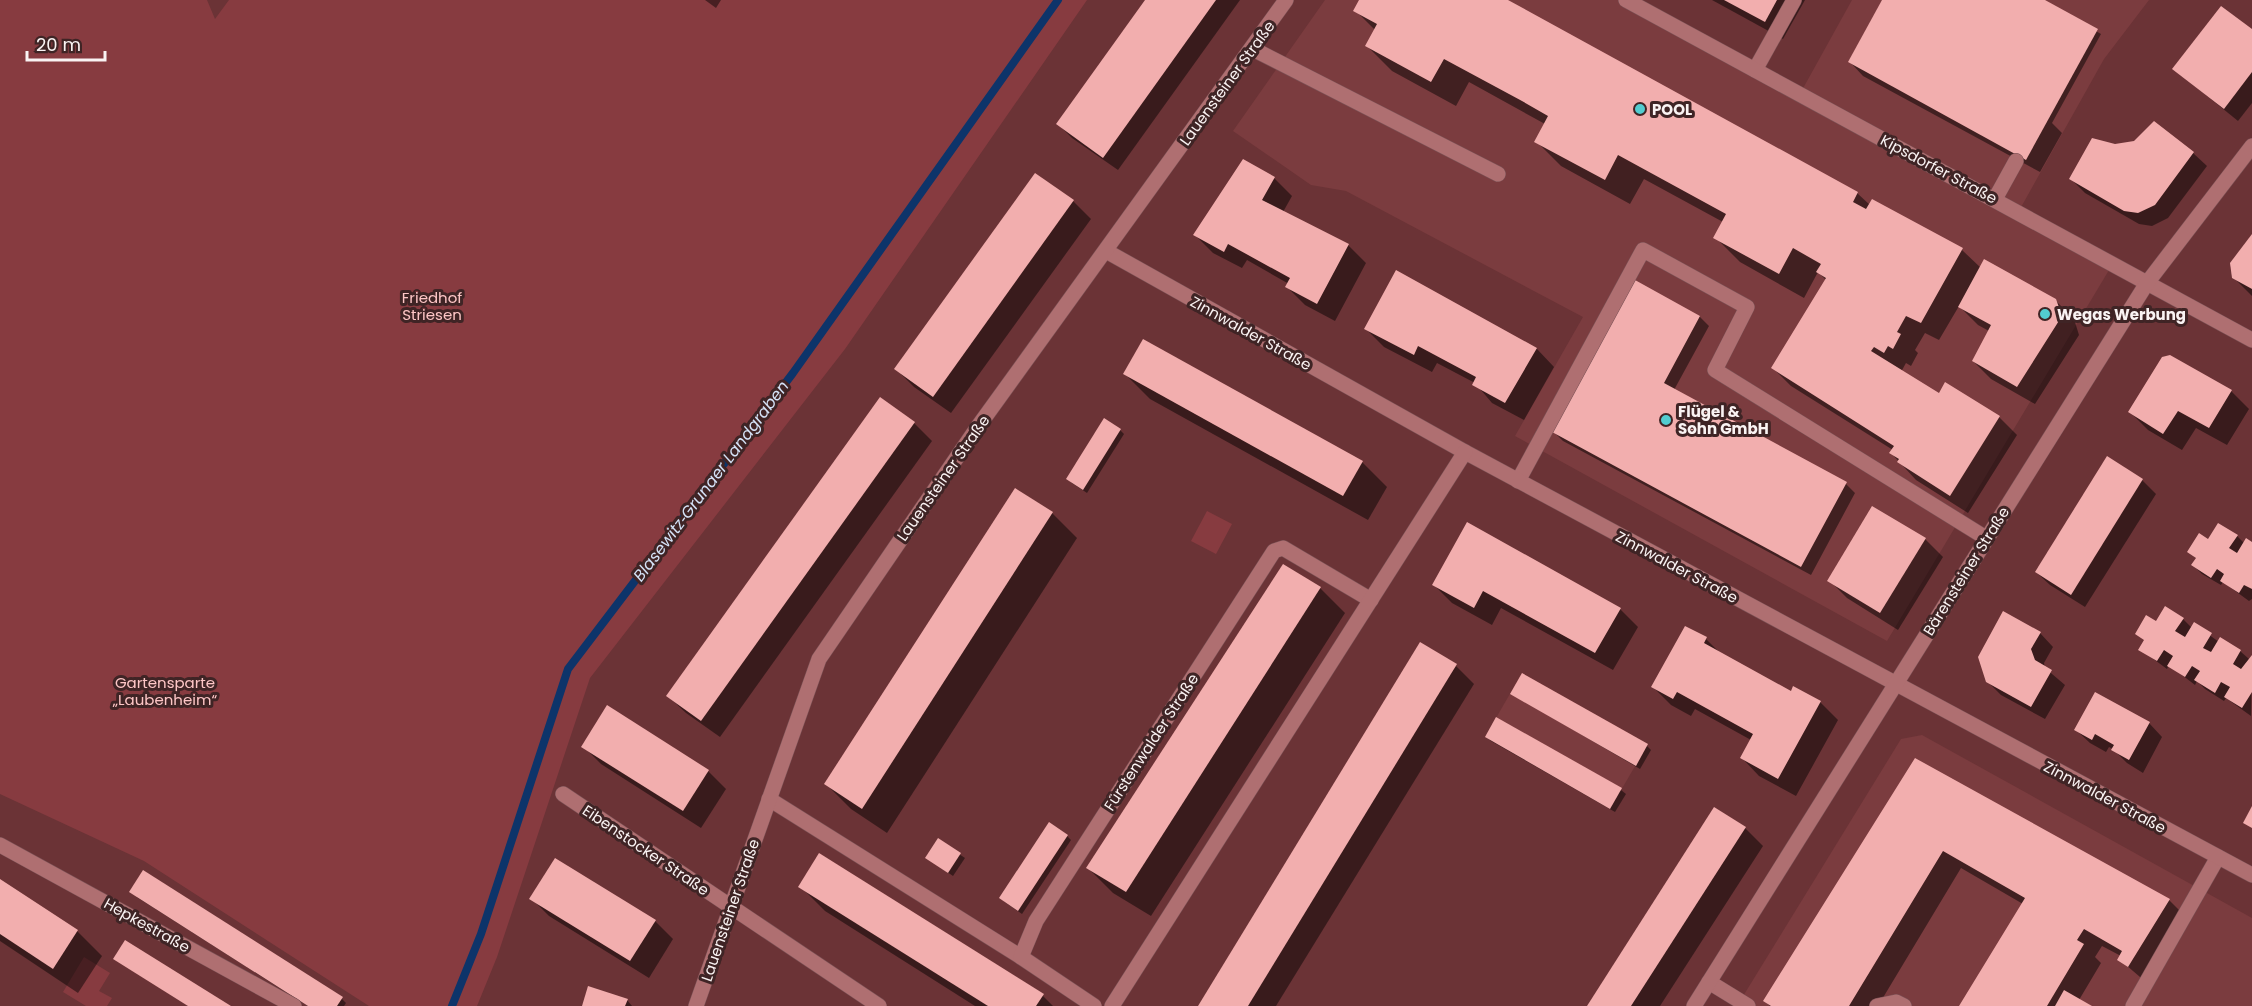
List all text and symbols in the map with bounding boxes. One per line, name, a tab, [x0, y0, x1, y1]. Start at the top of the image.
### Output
street label: Lauensteiner Straße	[1175, 16, 1279, 150]
scale bar	[27, 24, 105, 62]
text: 20 m	[36, 32, 81, 57]
place label: POOL	[1652, 99, 1692, 120]
marker: POOL	[1633, 102, 1647, 116]
street label: Kipsdorfer Straße	[1877, 129, 2001, 209]
park label: Friedhof Striesen	[402, 287, 462, 325]
street label: Zinnwalder Straße	[1187, 291, 1315, 375]
place label: Wegas Werbung	[2057, 304, 2186, 325]
marker: Wegas Werbung	[2038, 307, 2052, 321]
water label: Blasewitz‐Grunaer Landgraben	[628, 376, 794, 586]
place label: Flügel & Sohn GmbH	[1678, 401, 1769, 439]
street label: Lauensteiner Straße	[892, 411, 994, 545]
marker: Flügel & Sohn GmbH	[1659, 413, 1673, 427]
street label: Bärensteiner Straße	[1918, 503, 2014, 639]
street label: Zinnwalder Straße	[1612, 526, 1742, 608]
street label: Fürstenwalder Straße	[1099, 669, 1203, 815]
park label: Gartensparte „Laubenheim“	[112, 672, 217, 710]
street label: Zinnwalder Straße	[2040, 756, 2170, 838]
street label: Eibenstocker Straße	[579, 800, 713, 900]
street label: Lauensteiner Straße	[696, 836, 764, 984]
street label: Hepkestraße	[100, 893, 194, 957]

